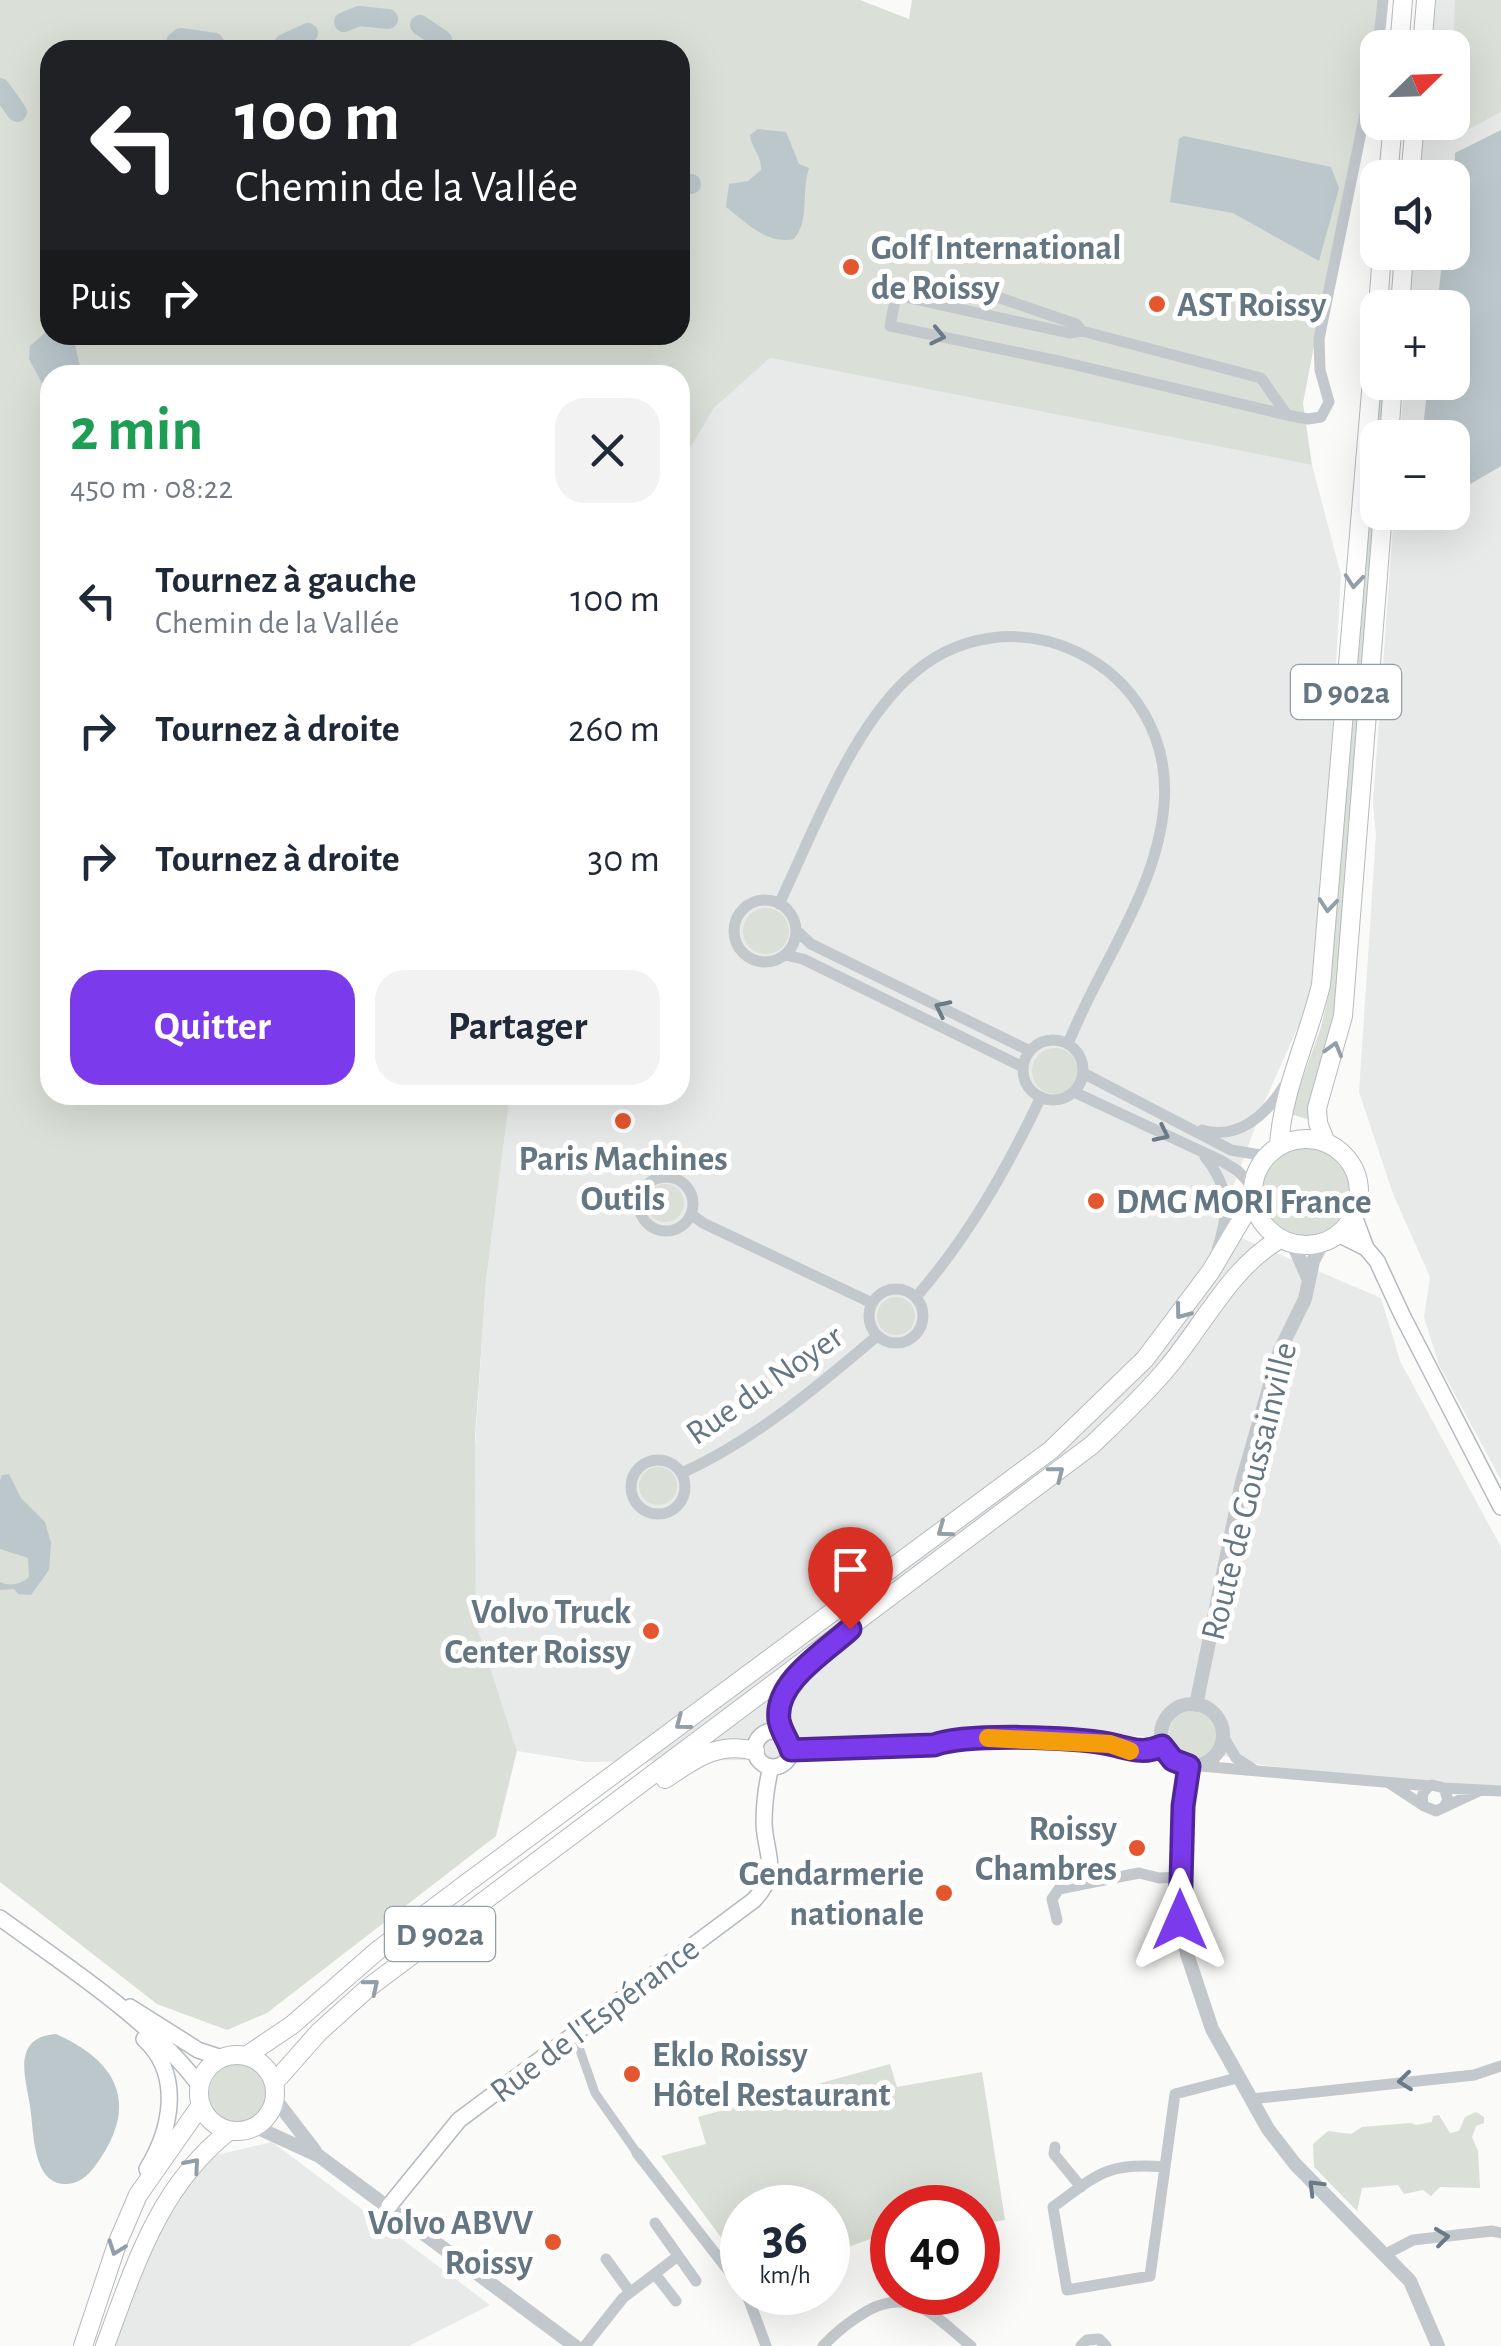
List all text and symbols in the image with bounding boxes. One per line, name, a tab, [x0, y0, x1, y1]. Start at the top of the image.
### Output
north arrow	[1360, 30, 1470, 140]
map controls	[1360, 30, 1470, 530]
icon: left	[70, 80, 200, 210]
text: 100 m	[235, 83, 400, 153]
button: sound	[1360, 160, 1470, 270]
text: Chemin de la Vallée	[235, 165, 578, 210]
place label: Golf International de Roissy	[871, 231, 1122, 306]
marker: Golf International de Roissy	[840, 256, 862, 278]
icon: right	[152, 270, 207, 325]
text: Puis	[70, 279, 132, 317]
place label: AST Roissy	[1177, 288, 1327, 323]
button: +	[1360, 290, 1470, 400]
marker: AST Roissy	[1146, 293, 1168, 315]
one-way arrow	[929, 325, 946, 346]
button: close	[555, 398, 660, 503]
text: 2 min	[70, 401, 203, 461]
button: −	[1360, 420, 1470, 530]
text: 450 m · 08:22	[70, 472, 233, 504]
text: Tournez à gauche	[155, 562, 417, 600]
icon: left	[70, 573, 125, 628]
one-way arrow	[1344, 573, 1366, 589]
text: 100 m	[570, 581, 660, 619]
text: Chemin de la Vallée	[155, 607, 399, 639]
road number: D 902a	[1291, 665, 1401, 719]
icon: right	[70, 703, 125, 758]
text: Tournez à droite	[155, 711, 400, 749]
text: 260 m	[568, 711, 660, 749]
icon: right	[70, 833, 125, 888]
text: Tournez à droite	[155, 841, 400, 879]
text: 30 m	[588, 841, 660, 879]
one-way arrow	[1318, 897, 1339, 913]
button: Quitter	[70, 970, 355, 1085]
button: Partager	[375, 970, 660, 1085]
one-way arrow	[934, 1000, 952, 1020]
one-way arrow	[1322, 1041, 1343, 1058]
marker: Paris Machines Outils	[612, 1110, 634, 1132]
one-way arrow	[1152, 1121, 1170, 1141]
place label: Paris Machines Outils	[518, 1142, 728, 1217]
place label: DMG MORI France	[1116, 1185, 1372, 1220]
marker: DMG MORI France	[1085, 1190, 1107, 1212]
one-way arrow	[1176, 1301, 1193, 1319]
street label: Rue du Noyer	[680, 1318, 850, 1452]
street label: Route de Goussainville	[1195, 1339, 1303, 1644]
one-way arrow	[1046, 1467, 1064, 1485]
one-way arrow	[937, 1519, 955, 1536]
pin	[808, 1527, 893, 1630]
icon: arrive	[823, 1542, 878, 1597]
place label: Volvo Truck Center Roissy	[444, 1595, 632, 1670]
marker: Volvo Truck Center Roissy	[640, 1620, 662, 1642]
one-way arrow	[675, 1712, 693, 1729]
place label: Roissy Chambres	[975, 1812, 1117, 1887]
marker: Roissy Chambres	[1126, 1837, 1148, 1859]
place label: Gendarmerie nationale	[739, 1857, 924, 1932]
position arrow	[1128, 1868, 1232, 1972]
marker: Gendarmerie nationale	[933, 1882, 955, 1904]
road number: D 902a	[385, 1907, 495, 1961]
street label: Rue de l'Espérance	[484, 1931, 706, 2110]
one-way arrow	[360, 1980, 378, 1998]
place label: Eklo Roissy Hôtel Restaurant	[652, 2038, 891, 2113]
marker: Eklo Roissy Hôtel Restaurant	[621, 2063, 643, 2085]
one-way arrow	[1397, 2070, 1413, 2092]
one-way arrow	[181, 2158, 199, 2177]
one-way arrow	[1309, 2180, 1327, 2198]
speed limit sign: 40	[870, 2185, 1000, 2315]
place label: Volvo ABVV Roissy	[368, 2206, 533, 2281]
text: 36	[762, 2213, 808, 2263]
one-way arrow	[1434, 2227, 1450, 2248]
marker: Volvo ABVV Roissy	[542, 2231, 564, 2253]
one-way arrow	[107, 2238, 128, 2255]
text: km/h	[759, 2263, 811, 2288]

